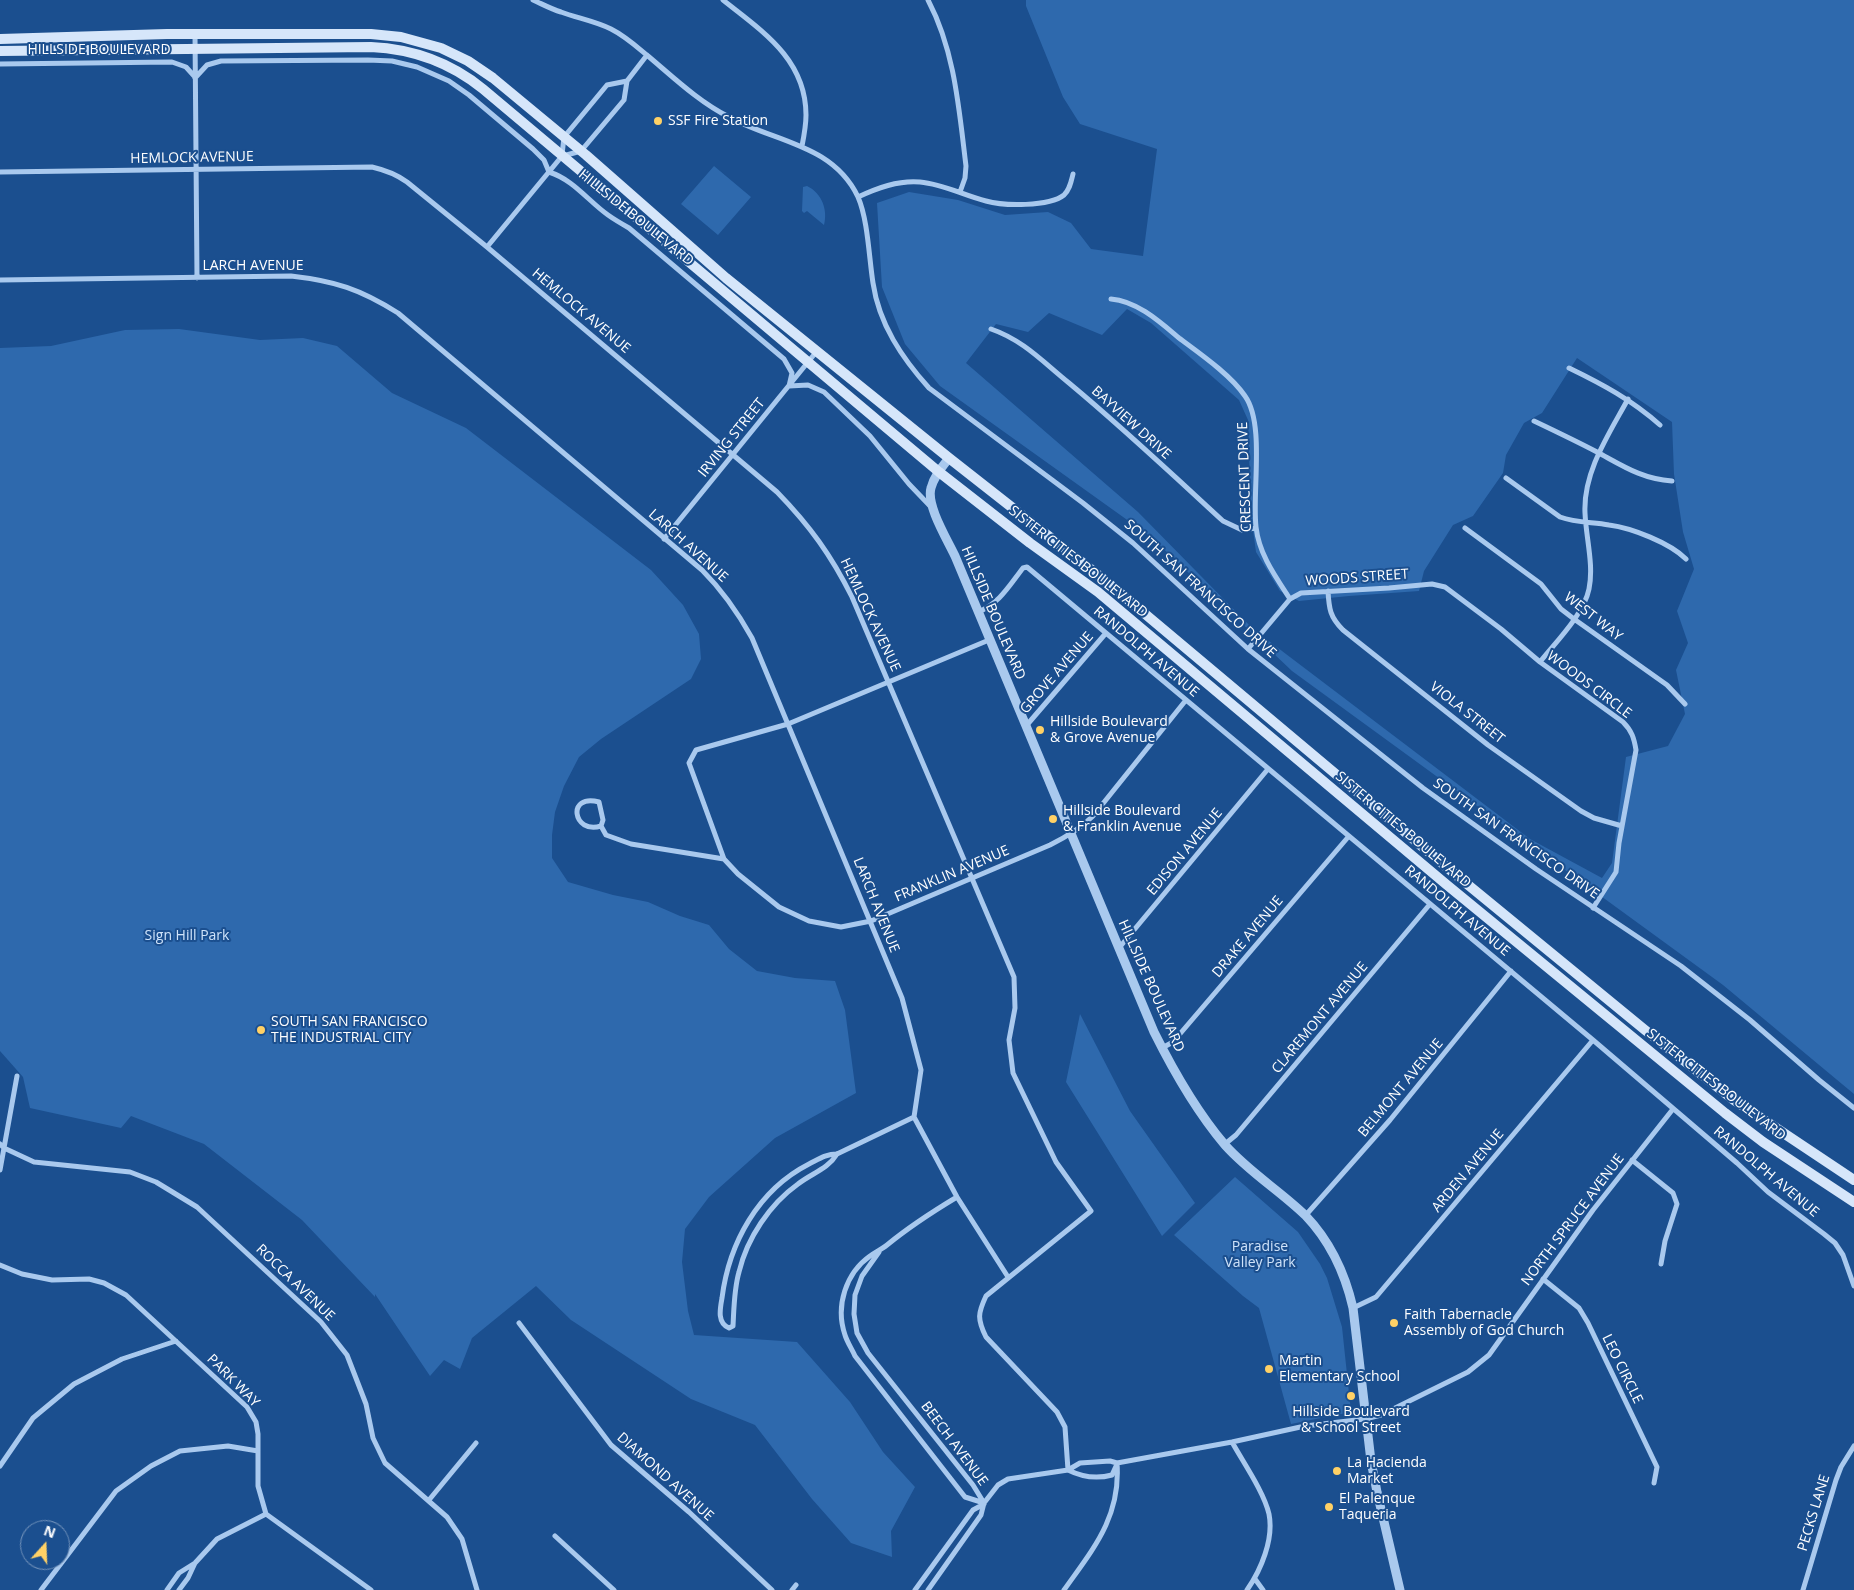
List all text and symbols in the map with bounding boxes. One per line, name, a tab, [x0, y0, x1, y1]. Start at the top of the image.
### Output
street label: HILLSIDE BOULEVARD	[27, 42, 171, 58]
place label: SSF Fire Station	[668, 113, 768, 129]
marker: SSF Fire Station	[652, 115, 664, 127]
street label: HEMLOCK AVENUE	[130, 149, 254, 167]
street label: HILLSIDE BOULEVARD	[575, 166, 697, 270]
street label: LARCH AVENUE	[202, 258, 304, 274]
street label: HEMLOCK AVENUE	[528, 265, 634, 357]
street label: BAYVIEW DRIVE	[1088, 383, 1174, 463]
street label: IRVING STREET	[695, 395, 769, 481]
street label: CRESCENT DRIVE	[1235, 422, 1255, 532]
street label: SISTER CITIES BOULEVARD	[1005, 503, 1151, 621]
street label: LARCH AVENUE	[645, 506, 731, 586]
street label: SOUTH SAN FRANCISCO DRIVE	[1120, 516, 1280, 662]
street label: HILLSIDE BOULEVARD	[957, 544, 1029, 682]
street label: HEMLOCK AVENUE	[836, 556, 904, 674]
street label: WOODS STREET	[1305, 566, 1409, 590]
street label: WEST WAY	[1561, 589, 1625, 645]
street label: RANDOLPH AVENUE	[1090, 603, 1202, 701]
street label: GROVE AVENUE	[1017, 629, 1097, 717]
street label: WOODS CIRCLE	[1543, 648, 1635, 722]
street label: VIOLA STREET	[1426, 679, 1508, 747]
place label: Hillside Boulevard & Grove Avenue	[1050, 714, 1168, 746]
marker: Hillside Boulevard & Grove Avenue	[1034, 724, 1046, 736]
street label: SISTER CITIES BOULEVARD	[1332, 768, 1474, 892]
street label: SOUTH SAN FRANCISCO DRIVE	[1430, 775, 1602, 903]
place label: Hillside Boulevard & Franklin Avenue	[1063, 803, 1182, 836]
street label: EDISON AVENUE	[1144, 805, 1226, 899]
marker: Hillside Boulevard & Franklin Avenue	[1047, 813, 1059, 825]
street label: FRANKLIN AVENUE	[892, 842, 1012, 906]
street label: LARCH AVENUE	[849, 855, 903, 955]
street label: RANDOLPH AVENUE	[1401, 862, 1513, 960]
street label: DRAKE AVENUE	[1209, 893, 1287, 981]
street label: HILLSIDE BOULEVARD	[1114, 917, 1188, 1055]
park label: Sign Hill Park	[145, 928, 229, 944]
street label: CLAREMONT AVENUE	[1268, 959, 1372, 1077]
place label: SOUTH SAN FRANCISCO THE INDUSTRIAL CITY	[271, 1014, 428, 1046]
marker: SOUTH SAN FRANCISCO THE INDUSTRIAL CITY	[255, 1024, 267, 1036]
street label: SISTER CITIES BOULEVARD	[1643, 1026, 1789, 1144]
street label: BELMONT AVENUE	[1355, 1035, 1447, 1141]
street label: RANDOLPH AVENUE	[1710, 1123, 1822, 1221]
street label: ARDEN AVENUE	[1428, 1126, 1508, 1216]
street label: NORTH SPRUCE AVENUE	[1518, 1151, 1628, 1289]
park label: Paradise Valley Park	[1225, 1239, 1295, 1272]
street label: ROCCA AVENUE	[252, 1241, 338, 1325]
place label: Faith Tabernacle Assembly of God Church	[1404, 1307, 1564, 1340]
marker: Faith Tabernacle Assembly of God Church	[1388, 1317, 1400, 1329]
street label: LEO CIRCLE	[1598, 1332, 1646, 1406]
street label: PARK WAY	[203, 1351, 263, 1411]
place label: Martin Elementary School	[1279, 1353, 1400, 1385]
marker: Martin Elementary School	[1263, 1363, 1275, 1375]
marker: Hillside Boulevard & School Street	[1345, 1390, 1357, 1402]
street label: BEECH AVENUE	[917, 1399, 991, 1489]
place label: Hillside Boulevard & School Street	[1292, 1404, 1410, 1436]
street label: DIAMOND AVENUE	[613, 1429, 717, 1525]
place label: La Hacienda Market	[1347, 1455, 1427, 1488]
marker: La Hacienda Market	[1331, 1465, 1343, 1477]
street label: PECKS LANE	[1794, 1473, 1834, 1553]
place label: El Palenque Taqueria	[1339, 1491, 1415, 1524]
marker: El Palenque Taqueria	[1323, 1501, 1335, 1513]
north arrow	[20, 1520, 70, 1570]
text: N	[41, 1520, 59, 1542]

